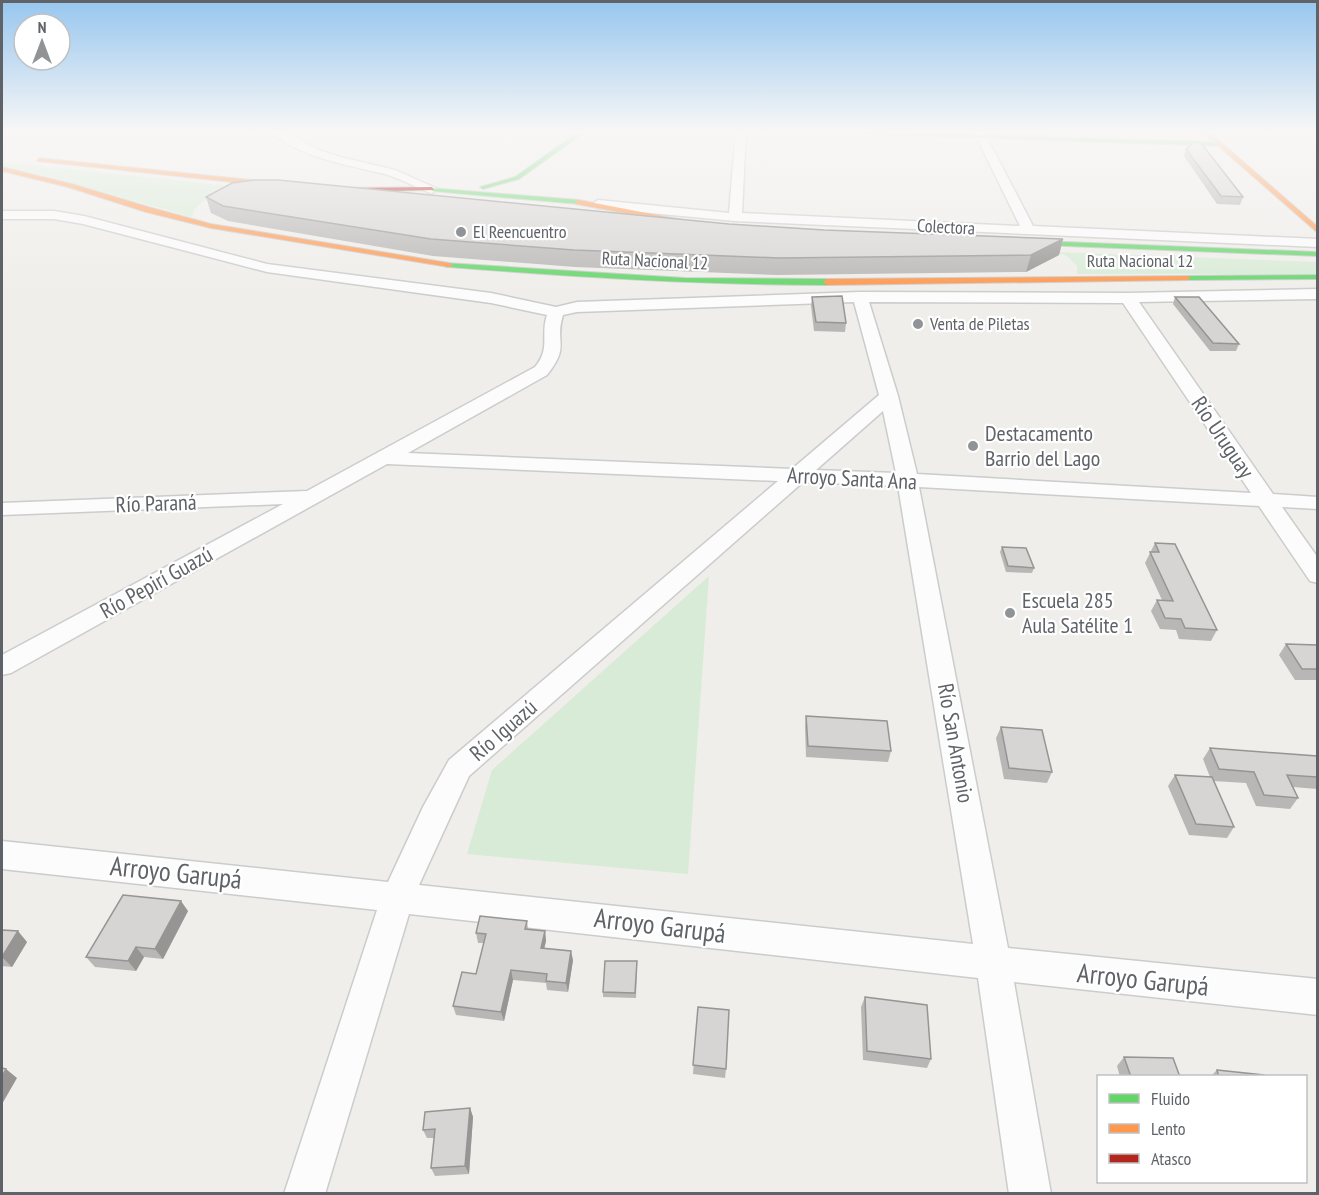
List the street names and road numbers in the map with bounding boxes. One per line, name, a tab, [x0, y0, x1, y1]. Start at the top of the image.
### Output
street label: Colectora	[916, 213, 976, 240]
street label: Ruta Nacional 12	[601, 246, 709, 275]
street label: Ruta Nacional 12	[1087, 249, 1193, 272]
street label: Río Uruguay	[1185, 391, 1261, 484]
street label: Arroyo Santa Ana	[786, 461, 918, 495]
street label: Río Paraná	[115, 488, 197, 518]
street label: Río Pepirí Guazú	[95, 540, 217, 624]
street label: Río San Antonio	[932, 681, 980, 805]
street label: Río Iguazú	[464, 693, 542, 767]
street label: Arroyo Garupá	[109, 848, 244, 896]
street label: Arroyo Garupá	[592, 900, 728, 950]
street label: Arroyo Garupá	[1076, 955, 1211, 1003]

